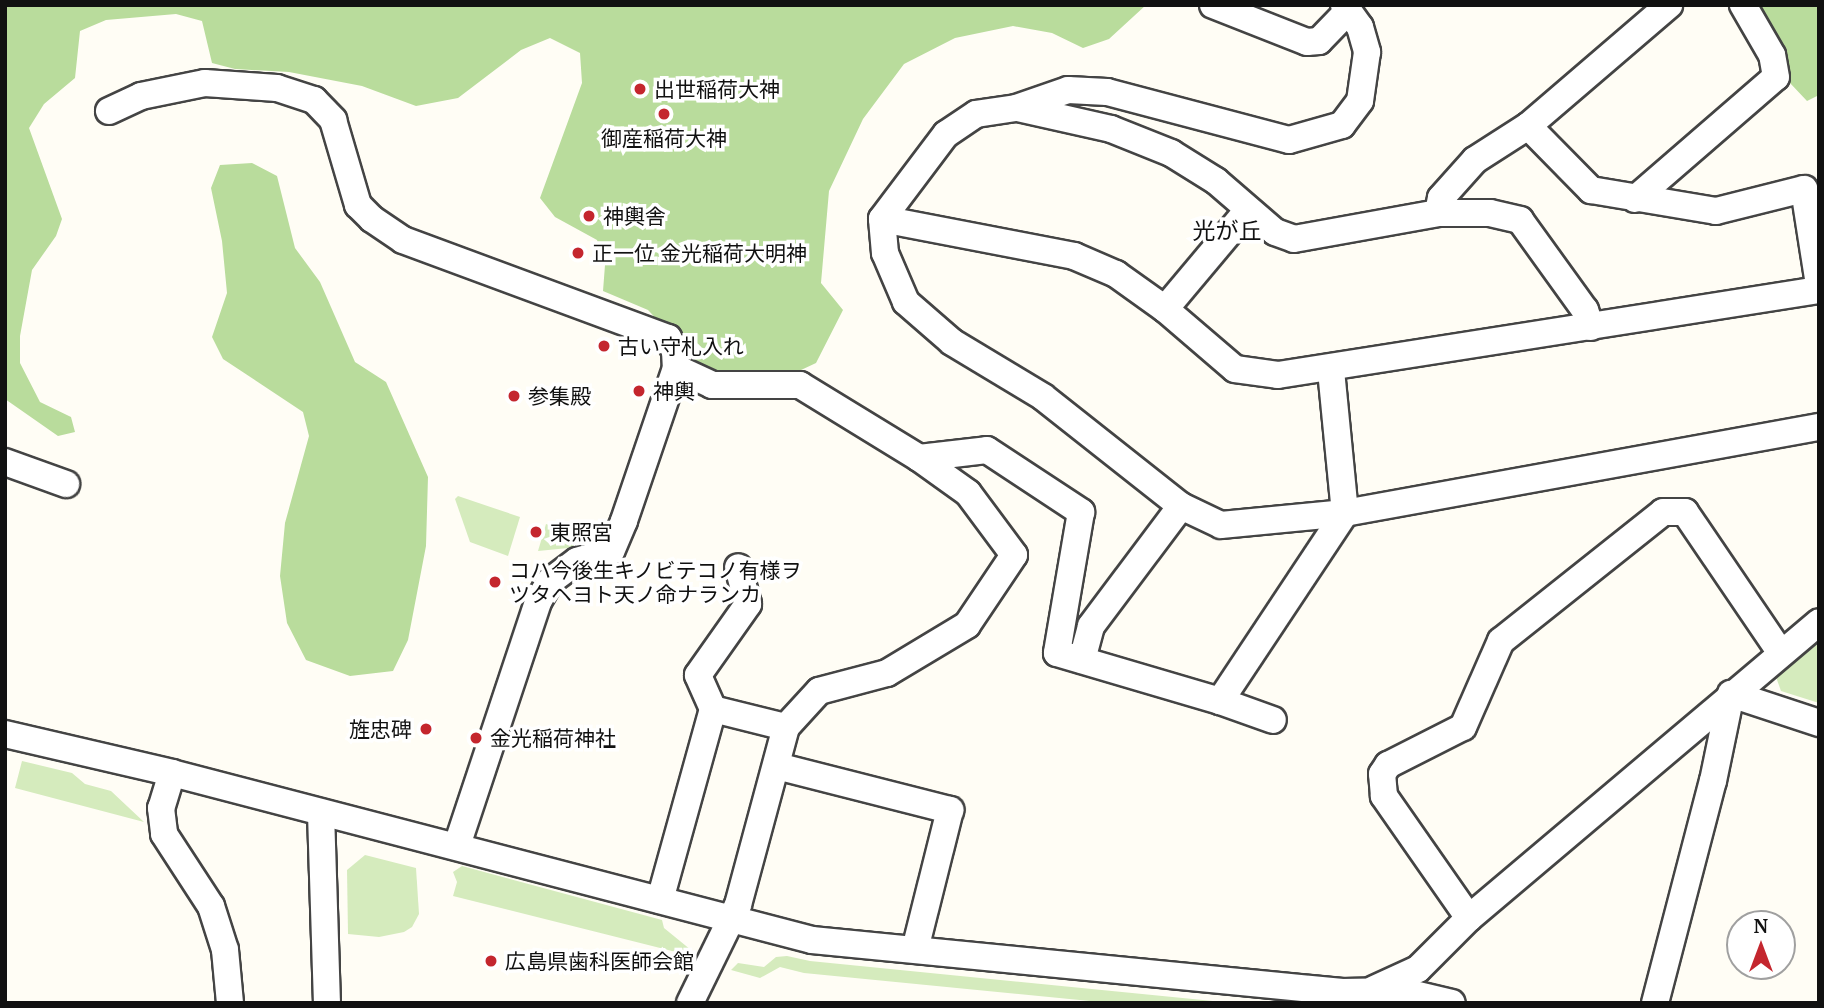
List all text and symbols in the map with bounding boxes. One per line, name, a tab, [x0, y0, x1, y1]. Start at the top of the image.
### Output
place label: 出世稲荷大神	[654, 76, 780, 102]
marker: 出世稲荷大神	[632, 81, 648, 97]
marker: 御産稲荷大神	[656, 106, 672, 122]
place label: 御産稲荷大神	[601, 125, 727, 151]
place label: 神輿舎	[603, 203, 666, 229]
marker: 神輿舎	[581, 208, 597, 224]
district label: 光が丘	[1193, 217, 1261, 245]
place label: 正一位 金光稲荷大明神	[592, 240, 807, 266]
marker: 正一位 金光稲荷大明神	[570, 245, 586, 261]
place label: 古い守札入れ	[618, 333, 744, 359]
marker: 古い守札入れ	[596, 338, 612, 354]
place label: 神輿	[653, 378, 695, 404]
place label: 参集殿	[528, 383, 591, 409]
marker: 神輿	[631, 383, 647, 399]
marker: 参集殿	[506, 388, 522, 404]
place label: 東照宮	[550, 519, 613, 545]
marker: 東照宮	[528, 524, 544, 540]
place label: コハ今後生キノビテコノ有様ヲ ツタヘヨト天ノ命ナランカ	[509, 557, 803, 607]
marker: コハ今後生キノビテコノ有様ヲ ツタヘヨト天ノ命ナランカ	[487, 574, 503, 590]
place label: 旌忠碑	[349, 716, 412, 742]
marker: 旌忠碑	[418, 721, 434, 737]
place label: 金光稲荷神社	[490, 725, 616, 751]
marker: 金光稲荷神社	[468, 730, 484, 746]
north arrow	[1726, 910, 1796, 980]
text: N	[1754, 913, 1768, 938]
place label: 広島県歯科医師会館	[505, 948, 694, 974]
marker: 広島県歯科医師会館	[483, 953, 499, 969]

